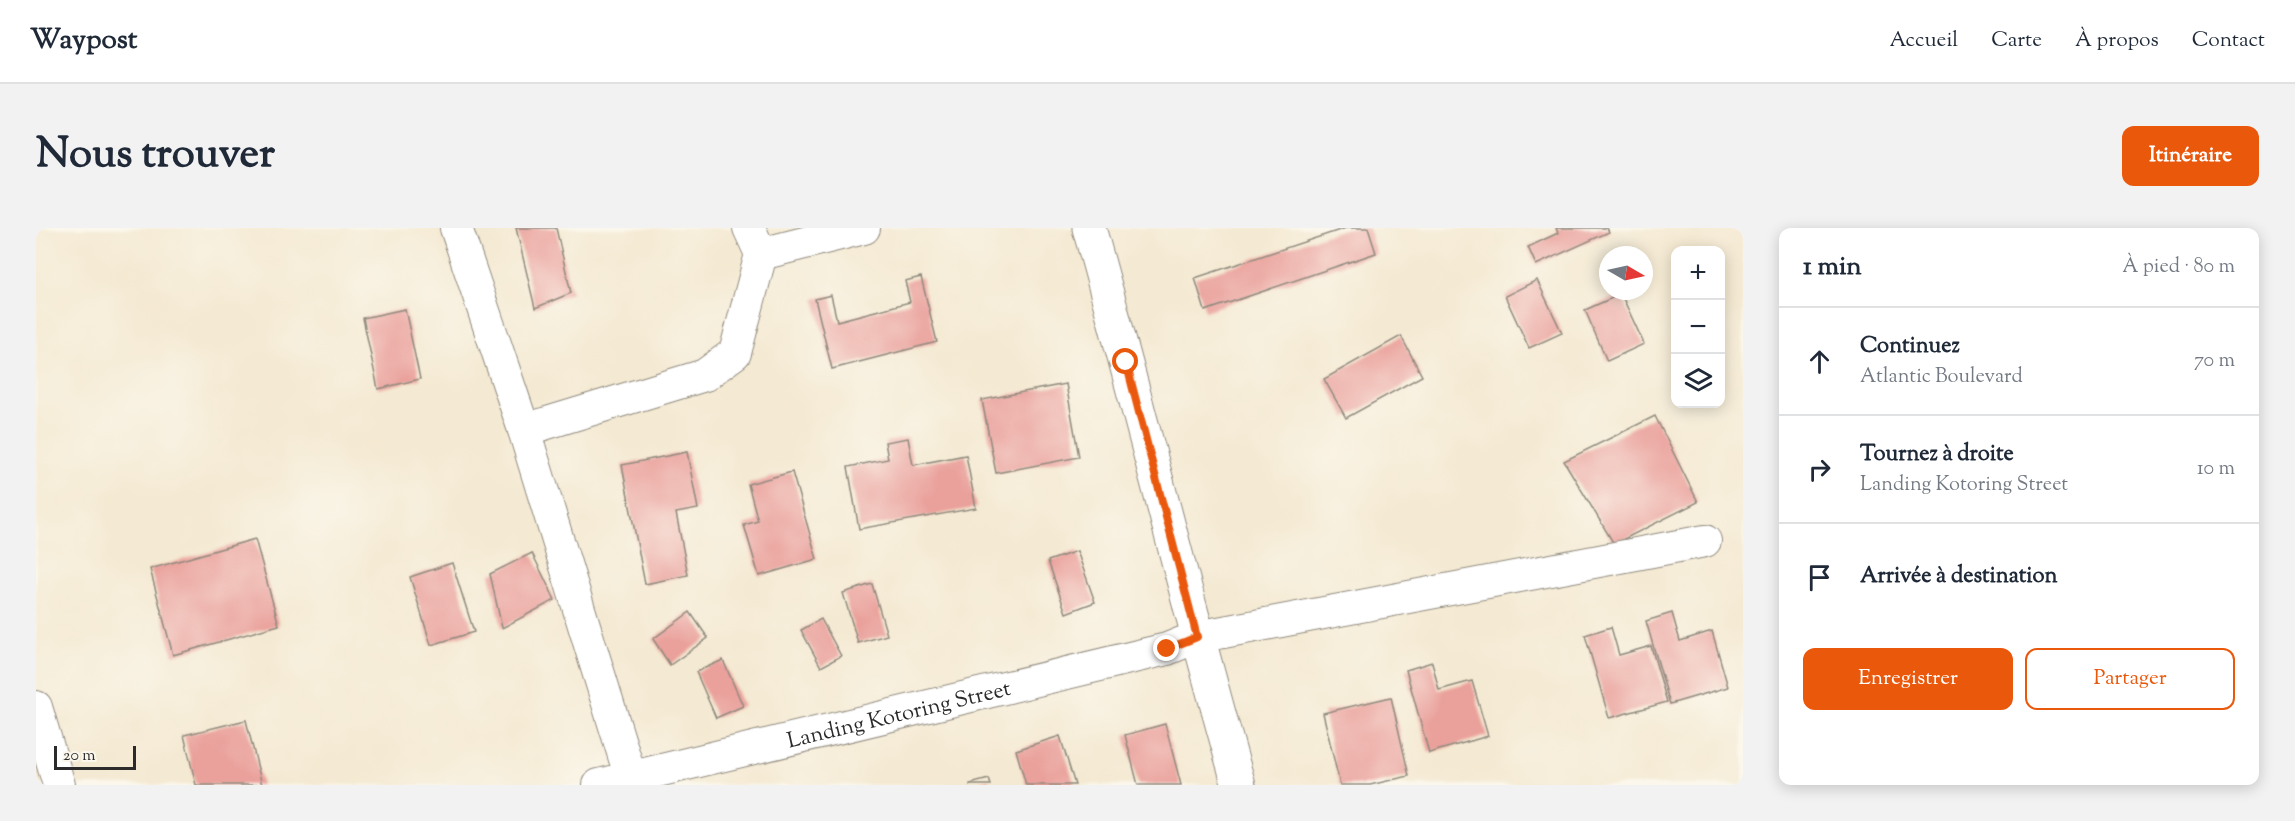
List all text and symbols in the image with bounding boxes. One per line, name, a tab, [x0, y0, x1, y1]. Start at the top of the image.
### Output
text: Waypost	[30, 21, 137, 61]
text: Accueil	[1890, 26, 1958, 56]
text: Carte	[1991, 26, 2042, 56]
text: À propos	[2075, 26, 2159, 56]
text: Contact	[2192, 26, 2265, 56]
text: Nous trouver	[36, 126, 275, 186]
button: Itinéraire	[2122, 126, 2259, 186]
north arrow	[1599, 246, 1653, 300]
map controls	[1671, 246, 1725, 408]
button: +	[1671, 246, 1725, 300]
text: 1 min	[1803, 249, 1862, 286]
text: À pied · 80 m	[2122, 253, 2235, 282]
button: −	[1671, 300, 1725, 354]
text: Continuez	[1860, 331, 1960, 363]
icon: ahead	[1803, 345, 1836, 378]
text: 70 m	[2194, 347, 2235, 376]
route start	[1112, 348, 1138, 374]
button: layers	[1671, 354, 1725, 408]
text: Atlantic Boulevard	[1860, 363, 2023, 392]
text: Tournez à droite	[1860, 439, 2014, 471]
icon: right	[1803, 453, 1836, 486]
text: 10 m	[2197, 455, 2235, 484]
text: Landing Kotoring Street	[1860, 471, 2068, 500]
icon: arrive	[1803, 561, 1836, 594]
text: Arrivée à destination	[1860, 561, 2057, 593]
route end	[1153, 635, 1179, 661]
button: Enregistrer	[1803, 648, 2013, 710]
button: Partager	[2025, 648, 2235, 710]
street label: Landing Kotoring Street	[784, 674, 1015, 758]
scale bar	[54, 743, 136, 770]
text: 20 m	[63, 745, 96, 768]

